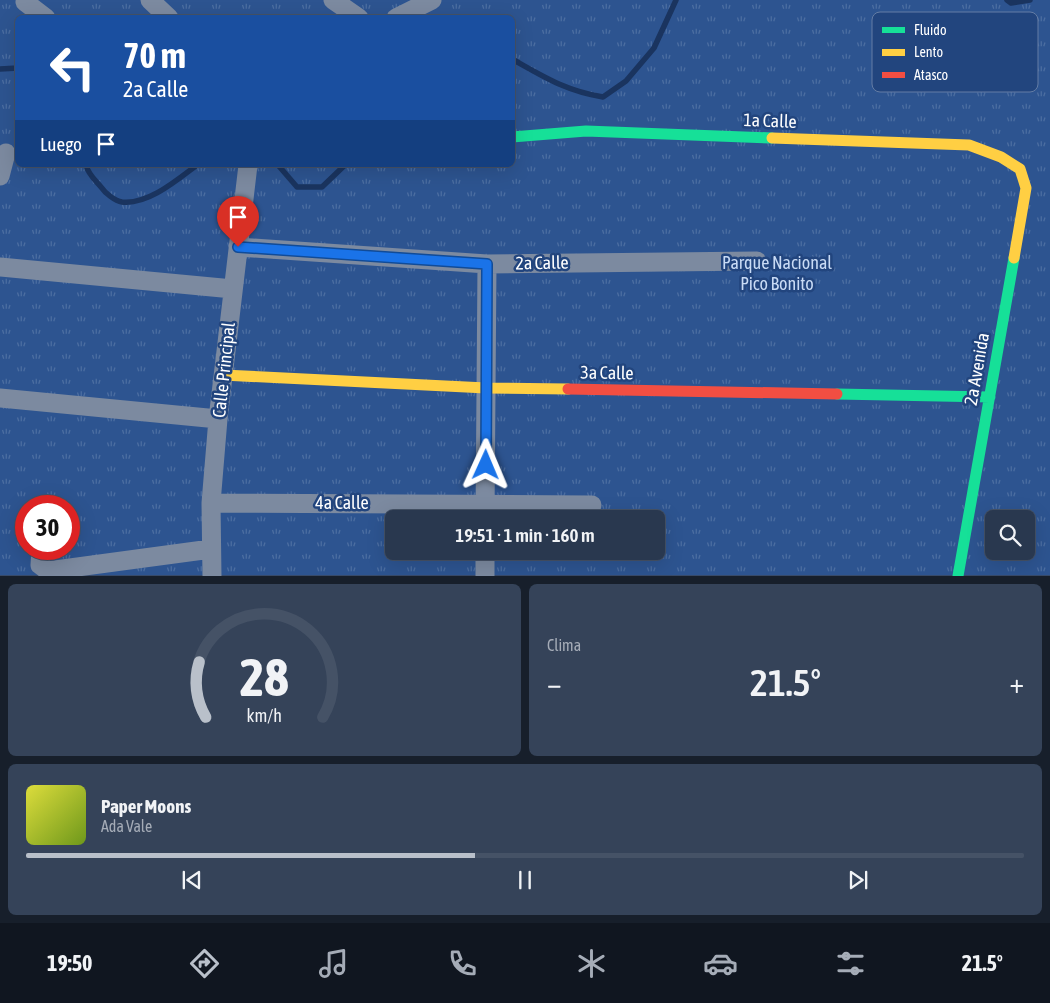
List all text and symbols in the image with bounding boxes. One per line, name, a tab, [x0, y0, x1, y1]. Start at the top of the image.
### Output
legend	[872, 12, 1038, 92]
text: Fluido	[914, 22, 947, 38]
icon: left	[40, 35, 105, 100]
text: 70 m	[123, 35, 186, 75]
text: Lento	[914, 44, 943, 60]
text: Atasco	[914, 67, 948, 83]
text: 2a Calle	[123, 76, 188, 102]
street label: 1a Calle	[743, 109, 797, 132]
icon: arrive	[92, 130, 120, 158]
text: Luego	[40, 133, 82, 155]
pin	[217, 196, 259, 247]
icon: arrive	[224, 203, 252, 231]
street label: 2a Calle	[515, 252, 569, 273]
park label: Parque Nacional Pico Bonito	[722, 252, 832, 294]
street label: Calle Principal	[208, 321, 239, 419]
street label: 2a Avenida	[960, 331, 993, 407]
street label: 3a Calle	[580, 362, 634, 383]
position arrow	[459, 438, 511, 490]
street label: 4a Calle	[315, 492, 369, 513]
speed limit sign: 30	[15, 495, 80, 560]
map controls	[985, 510, 1035, 560]
button: search	[985, 510, 1035, 560]
text: 19:51 · 1 min · 160 m	[455, 524, 595, 546]
text: Clima	[547, 636, 581, 654]
text: 28	[240, 647, 289, 707]
text: 21.5°	[750, 661, 821, 704]
text: −	[547, 667, 562, 699]
text: +	[1009, 667, 1024, 699]
text: km/h	[247, 705, 282, 726]
text: Paper Moons	[101, 795, 191, 817]
text: Ada Vale	[101, 817, 152, 835]
icon: previous	[178, 866, 206, 894]
icon: pause	[511, 866, 539, 894]
icon: next	[844, 866, 872, 894]
icon: directions	[187, 946, 222, 981]
icon: music	[316, 946, 351, 981]
icon: phone	[445, 946, 480, 981]
icon: climate	[574, 946, 609, 981]
icon: car	[703, 946, 738, 981]
icon: filters	[833, 946, 868, 981]
text: 19:50	[47, 950, 92, 976]
text: 21.5°	[962, 950, 1003, 976]

